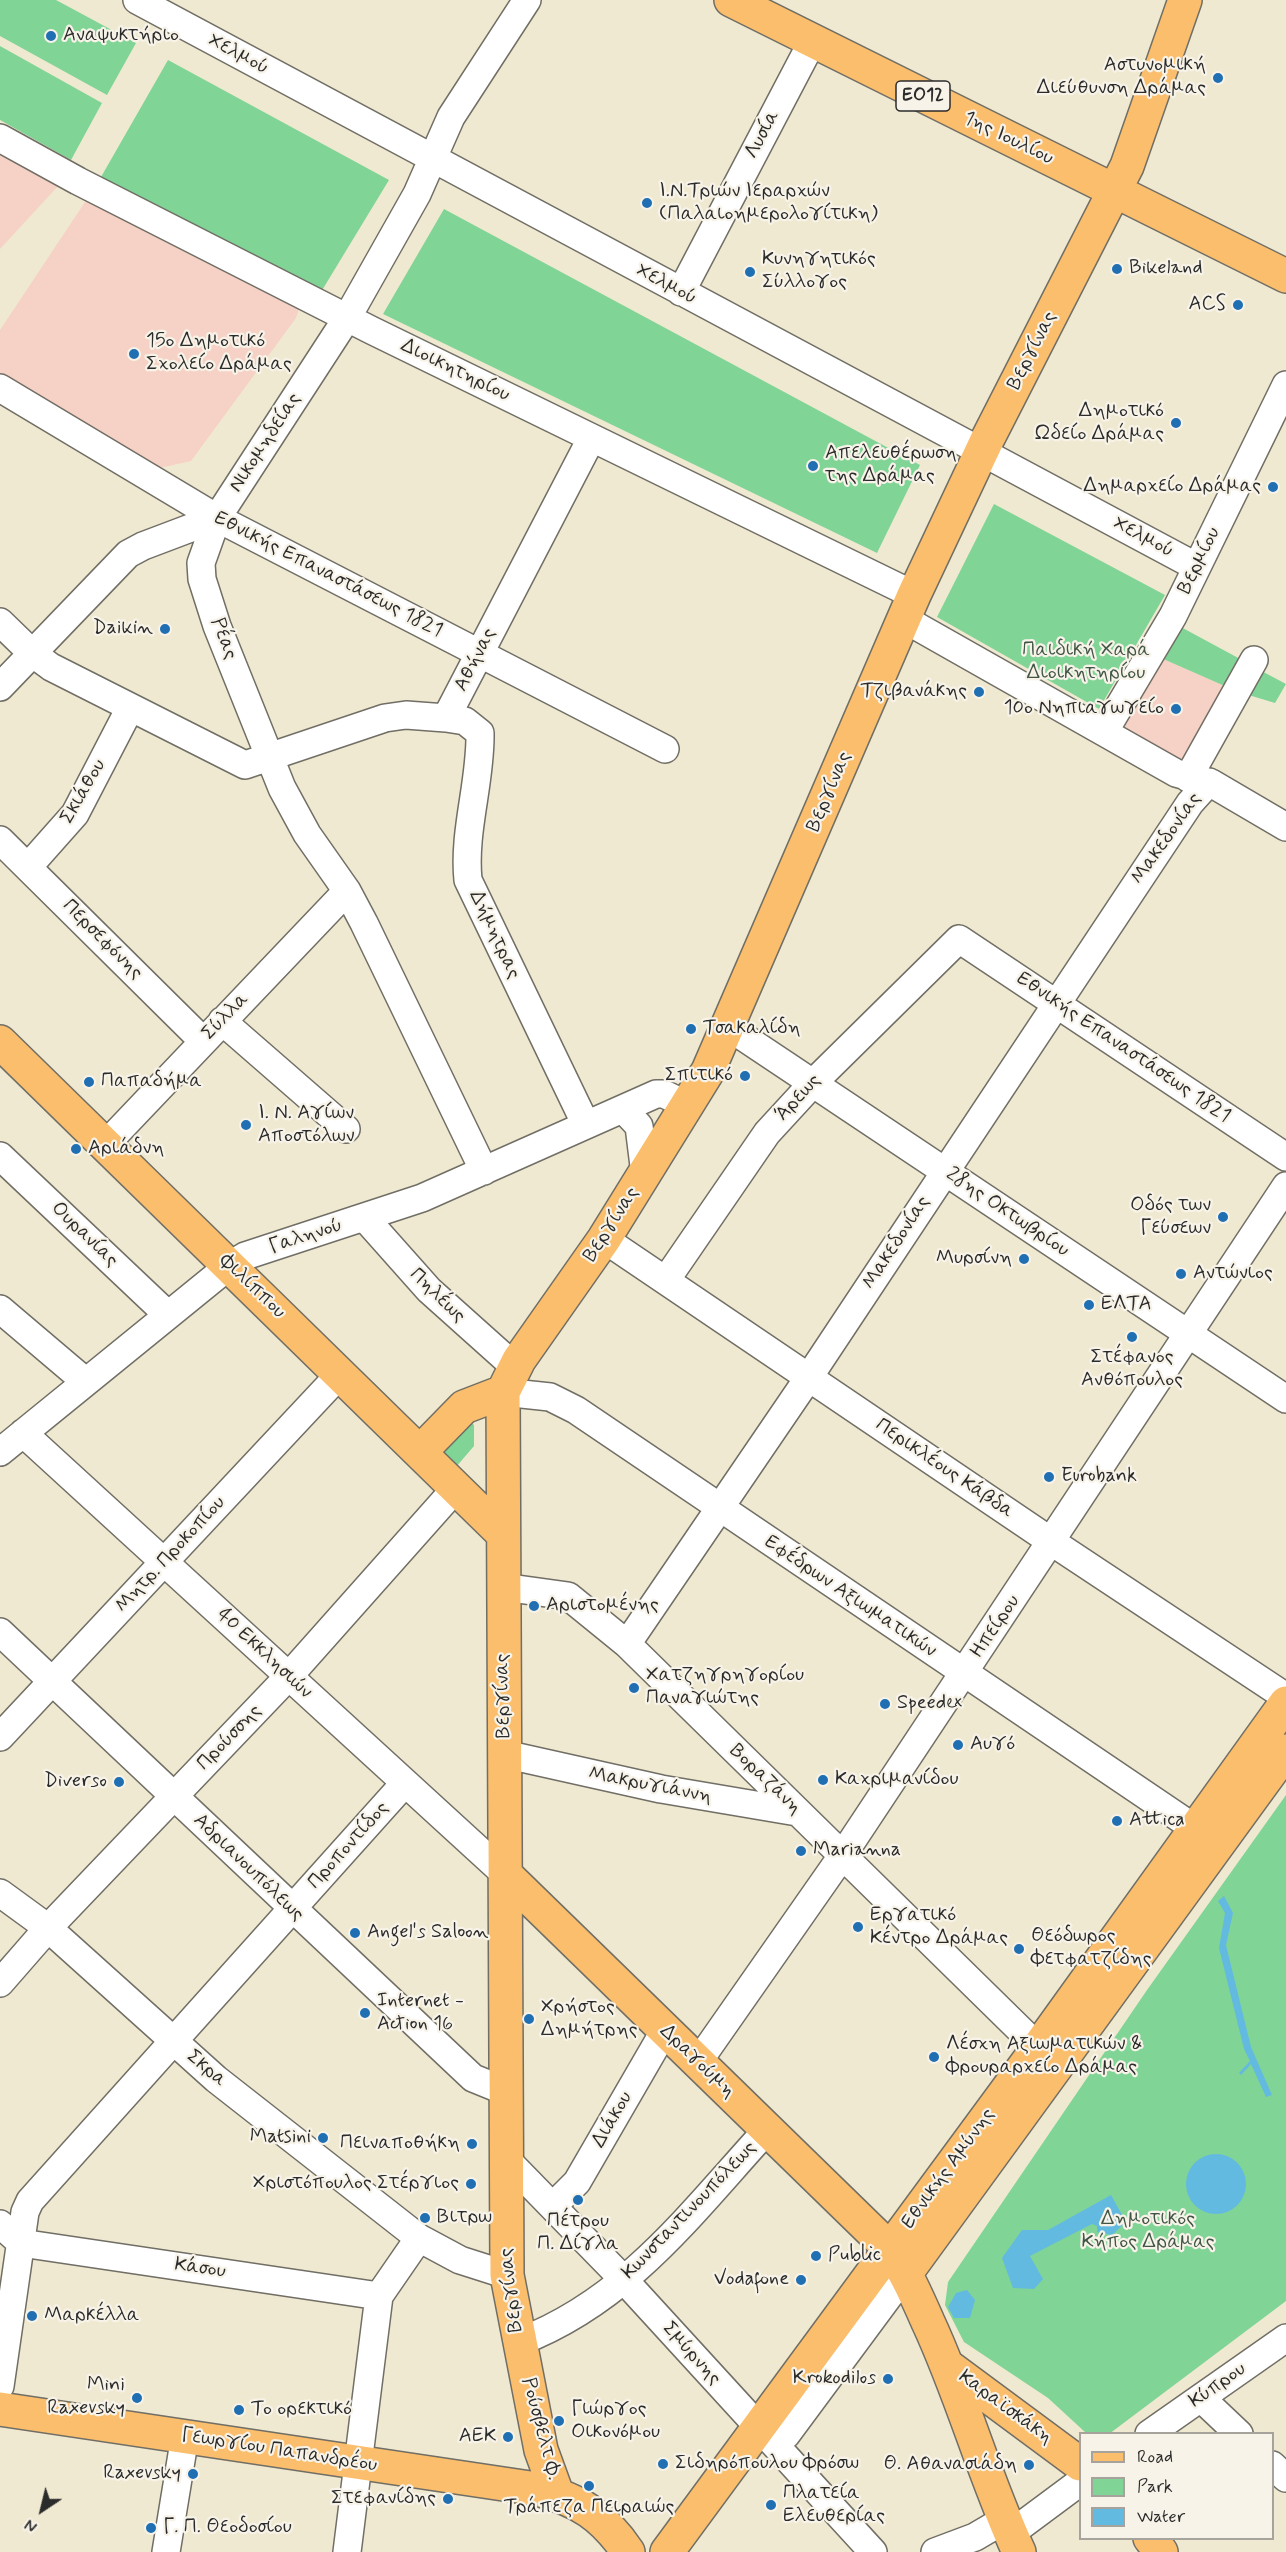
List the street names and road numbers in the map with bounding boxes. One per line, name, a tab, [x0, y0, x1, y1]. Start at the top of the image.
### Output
street label: Χελμού	[204, 29, 272, 81]
road number: ΕΟ12	[896, 81, 950, 111]
street label: Λυσία	[740, 107, 786, 163]
street label: 1ης Ιουλίου	[959, 107, 1057, 171]
street label: Χελμού	[632, 259, 700, 311]
street label: Βεργίνας	[1003, 308, 1063, 394]
street label: Διοικητηρίου	[397, 334, 513, 408]
street label: Νικομηδείας	[225, 389, 307, 497]
street label: Εθνικής Επαναστάσεως 1821	[210, 507, 446, 643]
street label: Χελμού	[1109, 512, 1177, 564]
street label: Βερμίου	[1174, 524, 1226, 598]
street label: Ρέας	[204, 615, 242, 663]
street label: Αθήνας	[450, 624, 502, 696]
street label: Βεργίνας	[802, 748, 858, 836]
street label: Σκιάθου	[56, 755, 112, 829]
street label: Μακεδονίας	[1127, 788, 1207, 890]
street label: Δήμητρας	[463, 887, 525, 983]
street label: Περσεφόνης	[57, 895, 147, 985]
street label: Εθνικής Επαναστάσεως 1821	[1011, 967, 1235, 1129]
street label: Σύλλα	[198, 988, 254, 1046]
street label: Άρεως	[771, 1069, 827, 1127]
street label: 28ης Οκτωβρίου	[941, 1163, 1073, 1263]
street label: Βεργίνας	[579, 1183, 645, 1267]
street label: Μακεδονίας	[858, 1192, 936, 1294]
street label: Ουρανίας	[45, 1197, 123, 1273]
street label: Γαληνού	[266, 1214, 346, 1260]
street label: Φιλίππου	[214, 1250, 290, 1324]
street label: Πηλέως	[404, 1263, 470, 1329]
street label: Περικλέους Κάβδα	[870, 1414, 1018, 1524]
street label: Μητρ. Προκοπίου	[111, 1492, 231, 1618]
street label: Εφέδρων Αξιωματικών	[759, 1530, 941, 1664]
street label: Ηπείρου	[966, 1591, 1026, 1663]
street label: 40 Εκκλησιών	[211, 1604, 317, 1704]
street label: Βεργίνας	[491, 1653, 517, 1739]
street label: Προύσσης	[193, 1700, 267, 1776]
street label: Βοραζάνη	[724, 1740, 806, 1820]
street label: Μακρυγιάννη	[586, 1762, 714, 1810]
street label: Προποντίδος	[303, 1797, 395, 1895]
street label: Αδριανουπόλεως	[187, 1809, 309, 1927]
street label: Δραγούμη	[654, 2020, 740, 2104]
street label: Σκρα	[181, 2045, 231, 2093]
street label: Διάκου	[587, 2088, 639, 2152]
street label: Εθνικής Αμύνης	[897, 2104, 1001, 2234]
street label: Κωνσταντινουπόλεως	[618, 2137, 762, 2285]
street label: Βεργίνας	[495, 2247, 529, 2333]
street label: Κάσου	[173, 2254, 227, 2284]
street label: Σμύρνης	[656, 2317, 726, 2391]
street label: Κύπρου	[1185, 2358, 1251, 2414]
street label: Καραϊσκάκη	[953, 2366, 1057, 2450]
street label: Ρούσβελτ Φ.	[515, 2375, 565, 2483]
street label: Γεωργίου Παπανδρέου	[179, 2424, 379, 2478]

